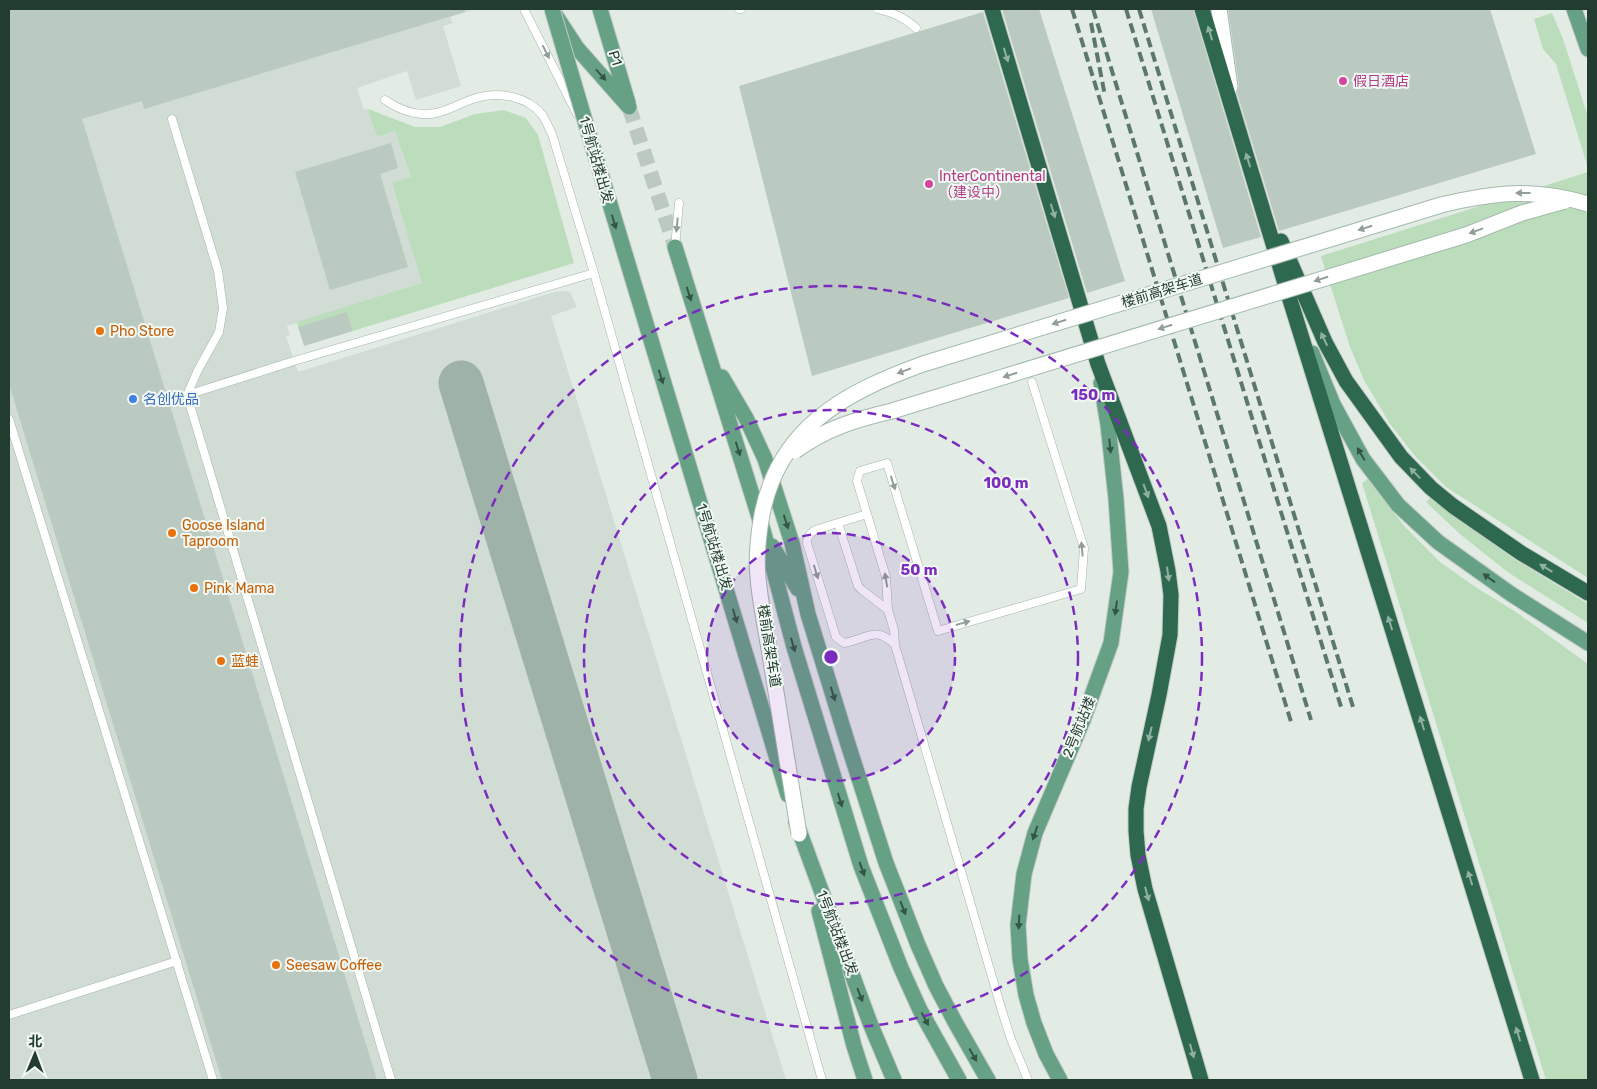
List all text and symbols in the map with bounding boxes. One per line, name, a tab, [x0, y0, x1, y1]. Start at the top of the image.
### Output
one-way arrow	[1205, 25, 1213, 40]
one-way arrow	[542, 45, 550, 60]
street label: P1	[605, 48, 625, 68]
one-way arrow	[1002, 48, 1010, 63]
one-way arrow	[595, 69, 607, 81]
place label: 假日酒店	[1353, 73, 1409, 90]
marker: 假日酒店	[1337, 75, 1349, 87]
street label: 1号航站楼出发	[575, 114, 617, 206]
one-way arrow	[1243, 152, 1251, 167]
place label: InterContinental （建设中）	[939, 168, 1046, 201]
marker: InterContinental （建设中）	[923, 178, 935, 190]
one-way arrow	[1515, 189, 1531, 197]
one-way arrow	[1049, 204, 1057, 219]
one-way arrow	[611, 214, 619, 229]
one-way arrow	[673, 218, 681, 234]
one-way arrow	[1358, 225, 1373, 233]
one-way arrow	[1468, 227, 1483, 235]
street label: 楼前高架车道	[1119, 271, 1205, 311]
one-way arrow	[1313, 276, 1328, 284]
one-way arrow	[685, 287, 693, 302]
one-way arrow	[1052, 319, 1067, 327]
place label: Pho Store	[110, 323, 174, 340]
one-way arrow	[1158, 324, 1173, 332]
marker: Pho Store	[94, 325, 106, 337]
one-way arrow	[1320, 332, 1328, 346]
one-way arrow	[897, 368, 912, 375]
one-way arrow	[658, 370, 666, 385]
one-way arrow	[1003, 372, 1018, 379]
text: 150 m	[1071, 386, 1115, 404]
place label: 名创优品	[143, 391, 199, 408]
marker: 名创优品	[127, 393, 139, 405]
one-way arrow	[1107, 439, 1115, 455]
one-way arrow	[734, 442, 742, 457]
one-way arrow	[1356, 448, 1365, 461]
one-way arrow	[1409, 467, 1421, 479]
text: 100 m	[984, 474, 1028, 492]
one-way arrow	[890, 475, 897, 490]
one-way arrow	[1143, 484, 1150, 499]
street label: 1号航站楼出发	[693, 501, 735, 593]
one-way arrow	[782, 515, 790, 530]
place label: Goose Island Taproom	[182, 517, 265, 550]
marker: Goose Island Taproom	[166, 527, 178, 539]
one-way arrow	[1078, 541, 1086, 557]
text: 50 m	[901, 561, 937, 579]
one-way arrow	[1540, 564, 1553, 573]
one-way arrow	[813, 565, 821, 580]
one-way arrow	[1165, 566, 1173, 582]
one-way arrow	[881, 571, 889, 587]
one-way arrow	[1482, 573, 1496, 583]
place label: Pink Mama	[204, 580, 274, 597]
marker: Pink Mama	[188, 582, 200, 594]
one-way arrow	[1112, 600, 1120, 616]
street label: 楼前高架车道	[754, 603, 784, 689]
one-way arrow	[732, 609, 740, 624]
one-way arrow	[1386, 615, 1394, 630]
one-way arrow	[955, 619, 970, 627]
one-way arrow	[790, 637, 798, 652]
centre of rings	[822, 648, 840, 666]
place label: 蓝蛙	[231, 653, 259, 670]
marker: 蓝蛙	[215, 655, 227, 667]
one-way arrow	[829, 687, 837, 702]
street label: 2号航站楼	[1059, 694, 1099, 760]
one-way arrow	[1417, 716, 1425, 731]
one-way arrow	[1146, 727, 1154, 742]
one-way arrow	[837, 793, 845, 808]
one-way arrow	[1031, 825, 1039, 840]
one-way arrow	[859, 862, 866, 877]
one-way arrow	[1465, 871, 1473, 886]
one-way arrow	[1143, 887, 1151, 902]
street label: 1号航站楼出发	[813, 888, 861, 978]
one-way arrow	[900, 901, 908, 915]
one-way arrow	[1015, 915, 1023, 931]
place label: Seesaw Coffee	[286, 957, 382, 974]
marker: Seesaw Coffee	[270, 959, 282, 971]
one-way arrow	[856, 988, 864, 1003]
one-way arrow	[921, 1012, 929, 1026]
one-way arrow	[1513, 1026, 1521, 1041]
north arrow	[10, 1029, 60, 1079]
text: 北	[28, 1033, 42, 1050]
one-way arrow	[1188, 1043, 1196, 1058]
one-way arrow	[969, 1048, 978, 1061]

